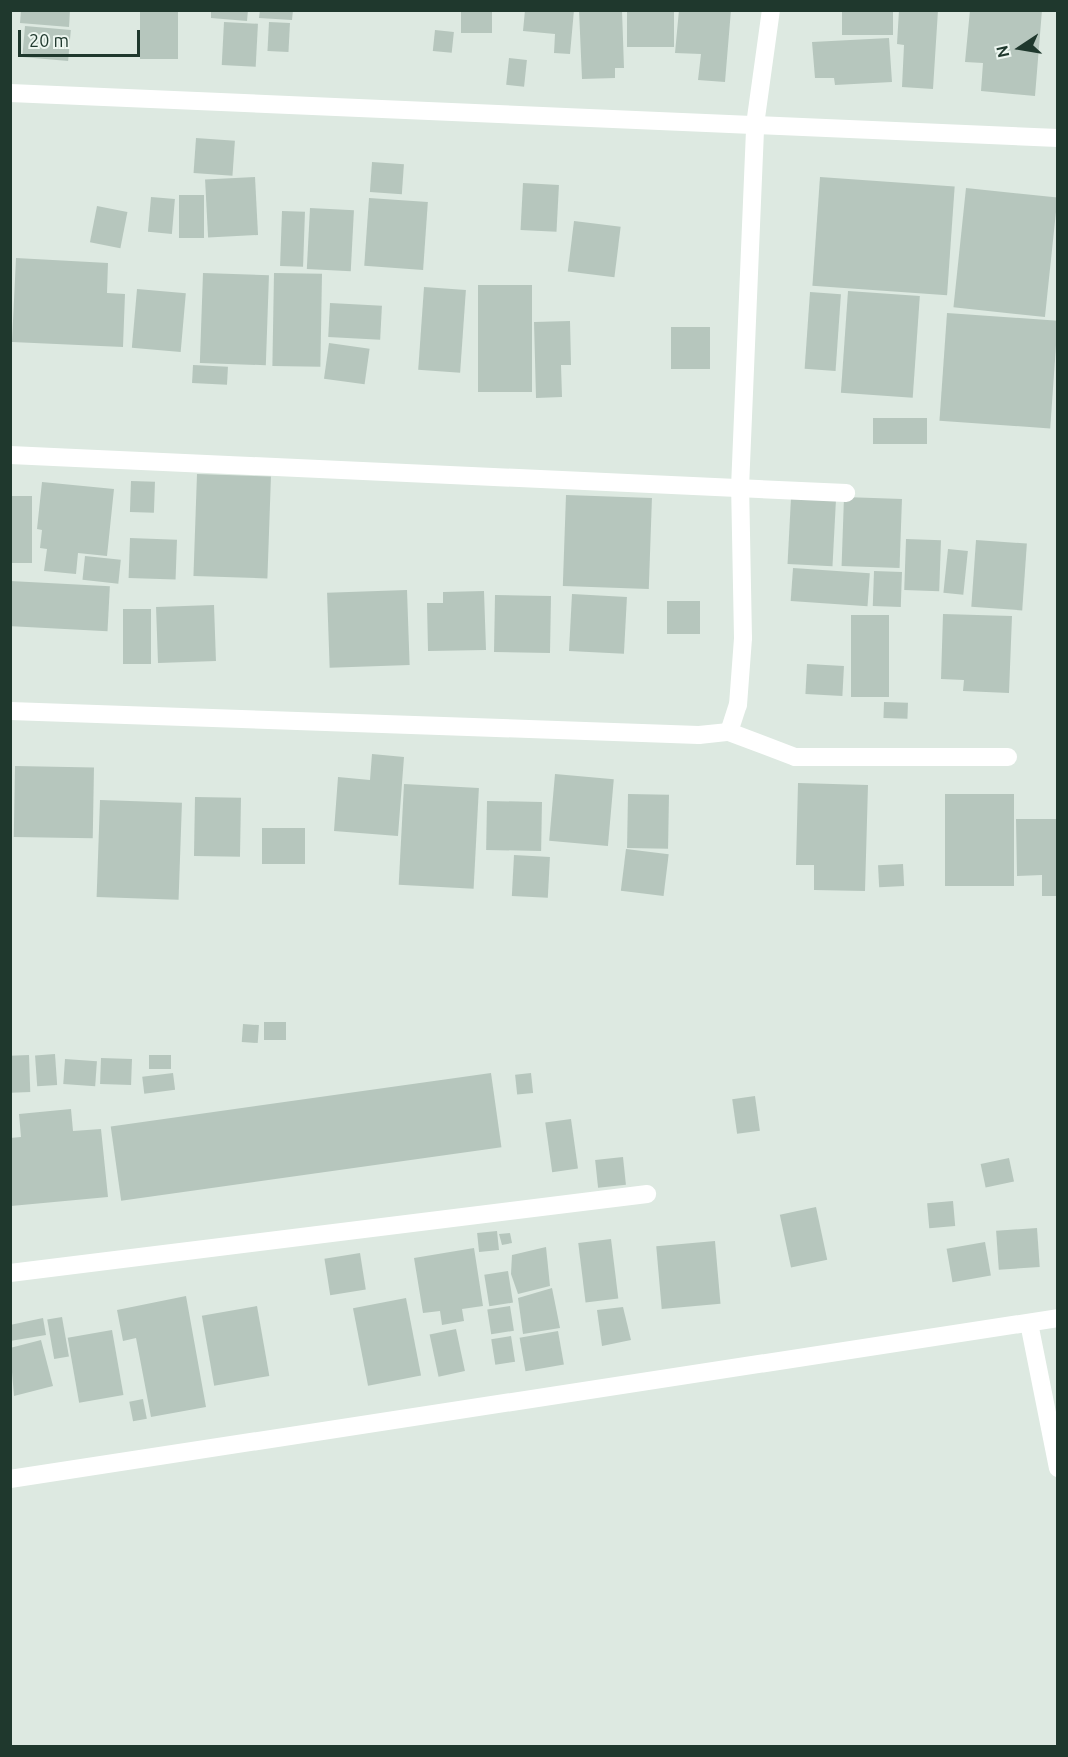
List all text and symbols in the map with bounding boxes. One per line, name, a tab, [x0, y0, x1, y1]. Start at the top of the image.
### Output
scale bar	[21, 18, 142, 56]
north arrow	[990, 18, 1050, 78]
text: 20 m	[29, 30, 69, 50]
text: N	[992, 44, 1012, 59]

